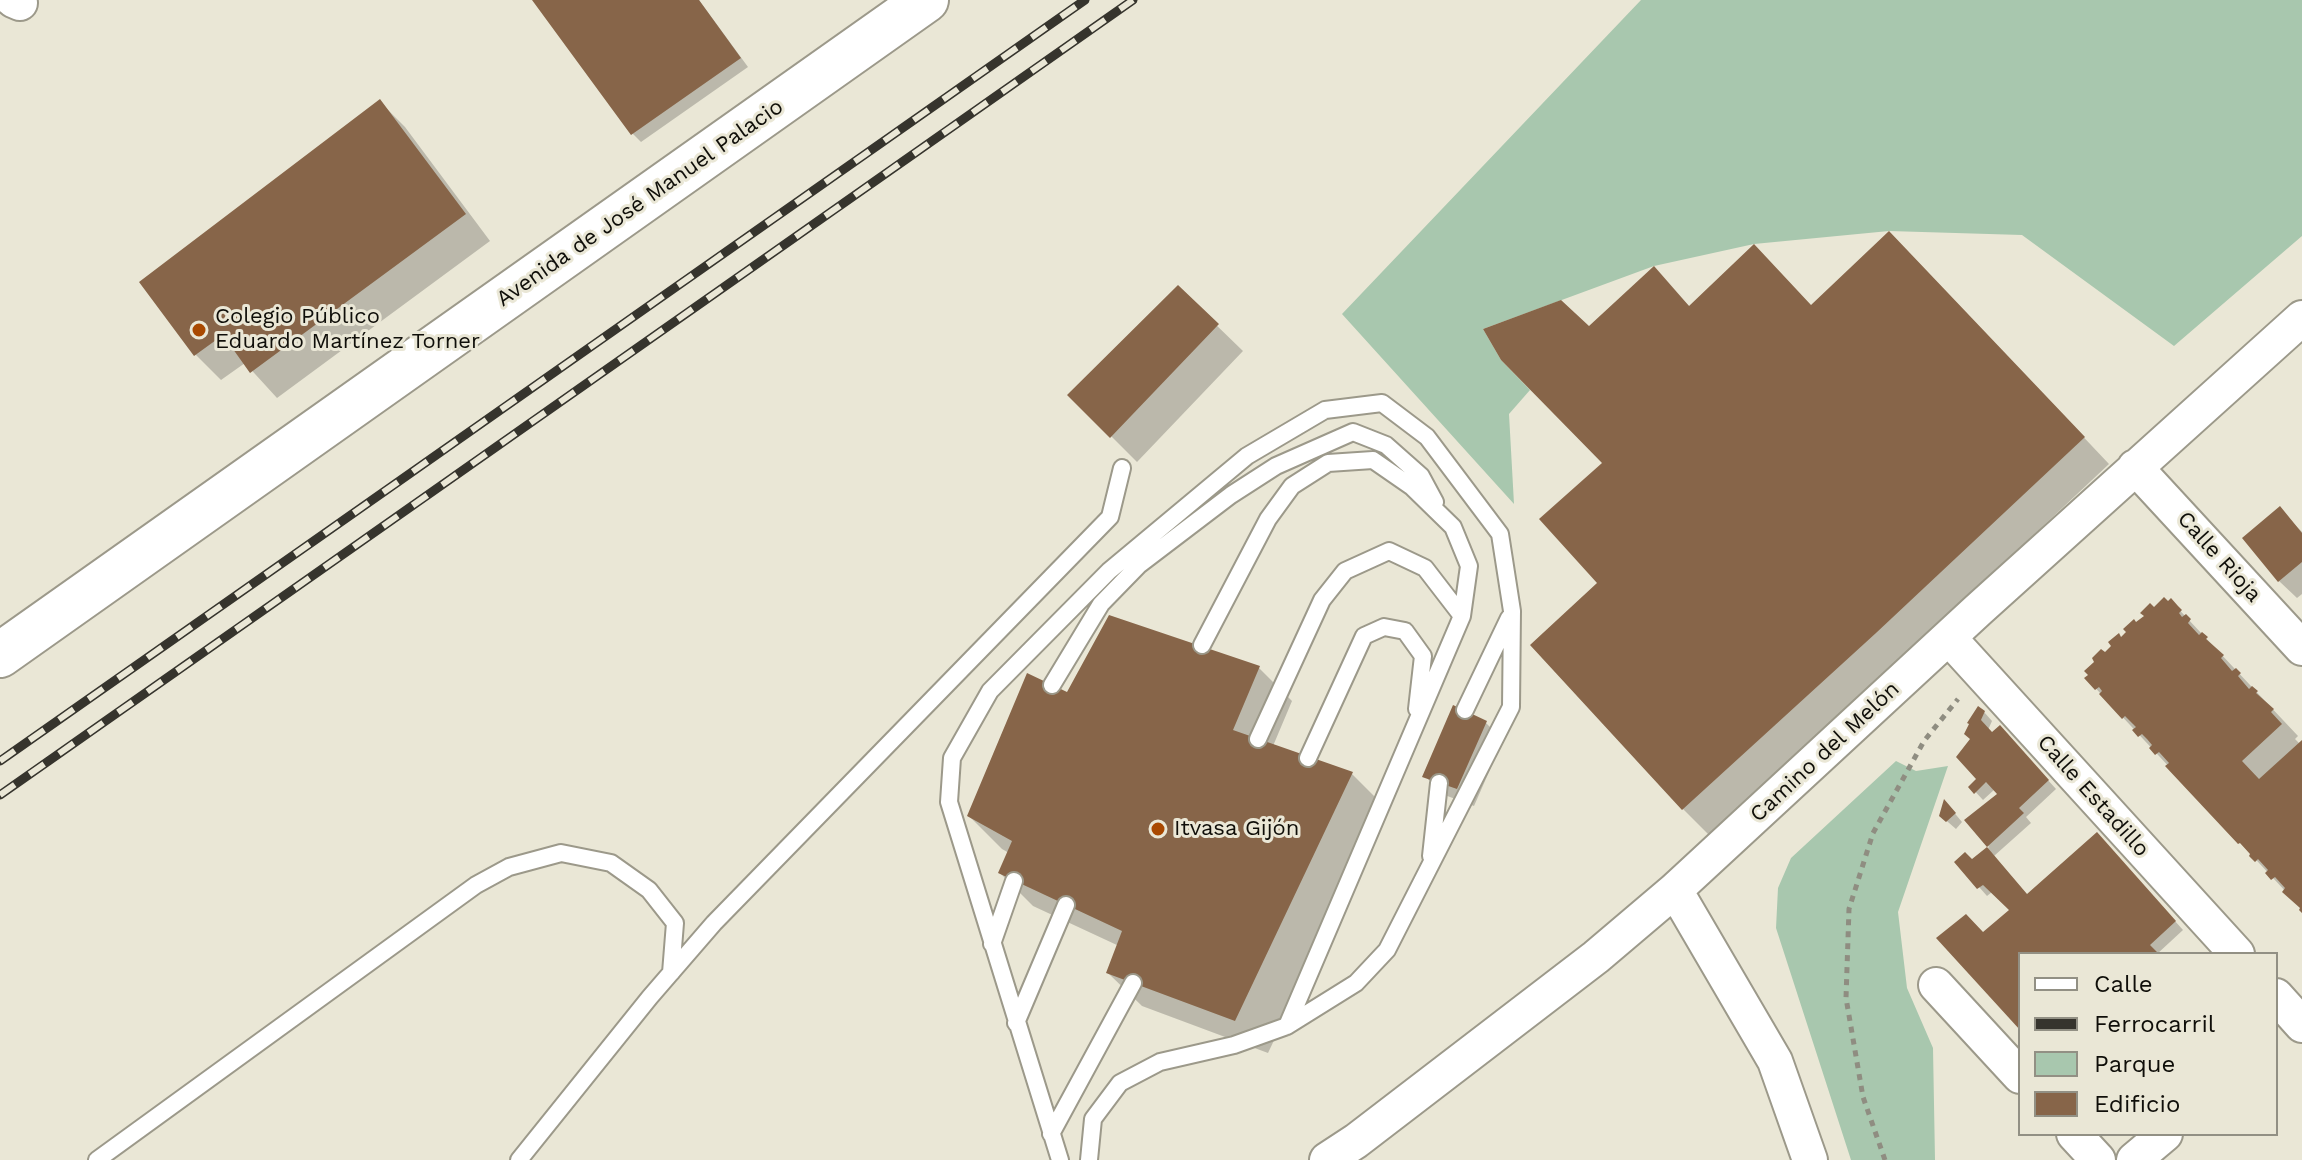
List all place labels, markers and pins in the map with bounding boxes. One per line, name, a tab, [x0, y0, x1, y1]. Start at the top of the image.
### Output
place label: Colegio Público Eduardo Martínez Torner	[215, 304, 480, 356]
marker: Colegio Público Eduardo Martínez Torner	[190, 321, 208, 339]
place label: Itvasa Gijón	[1174, 816, 1299, 842]
marker: Itvasa Gijón	[1149, 820, 1167, 838]

